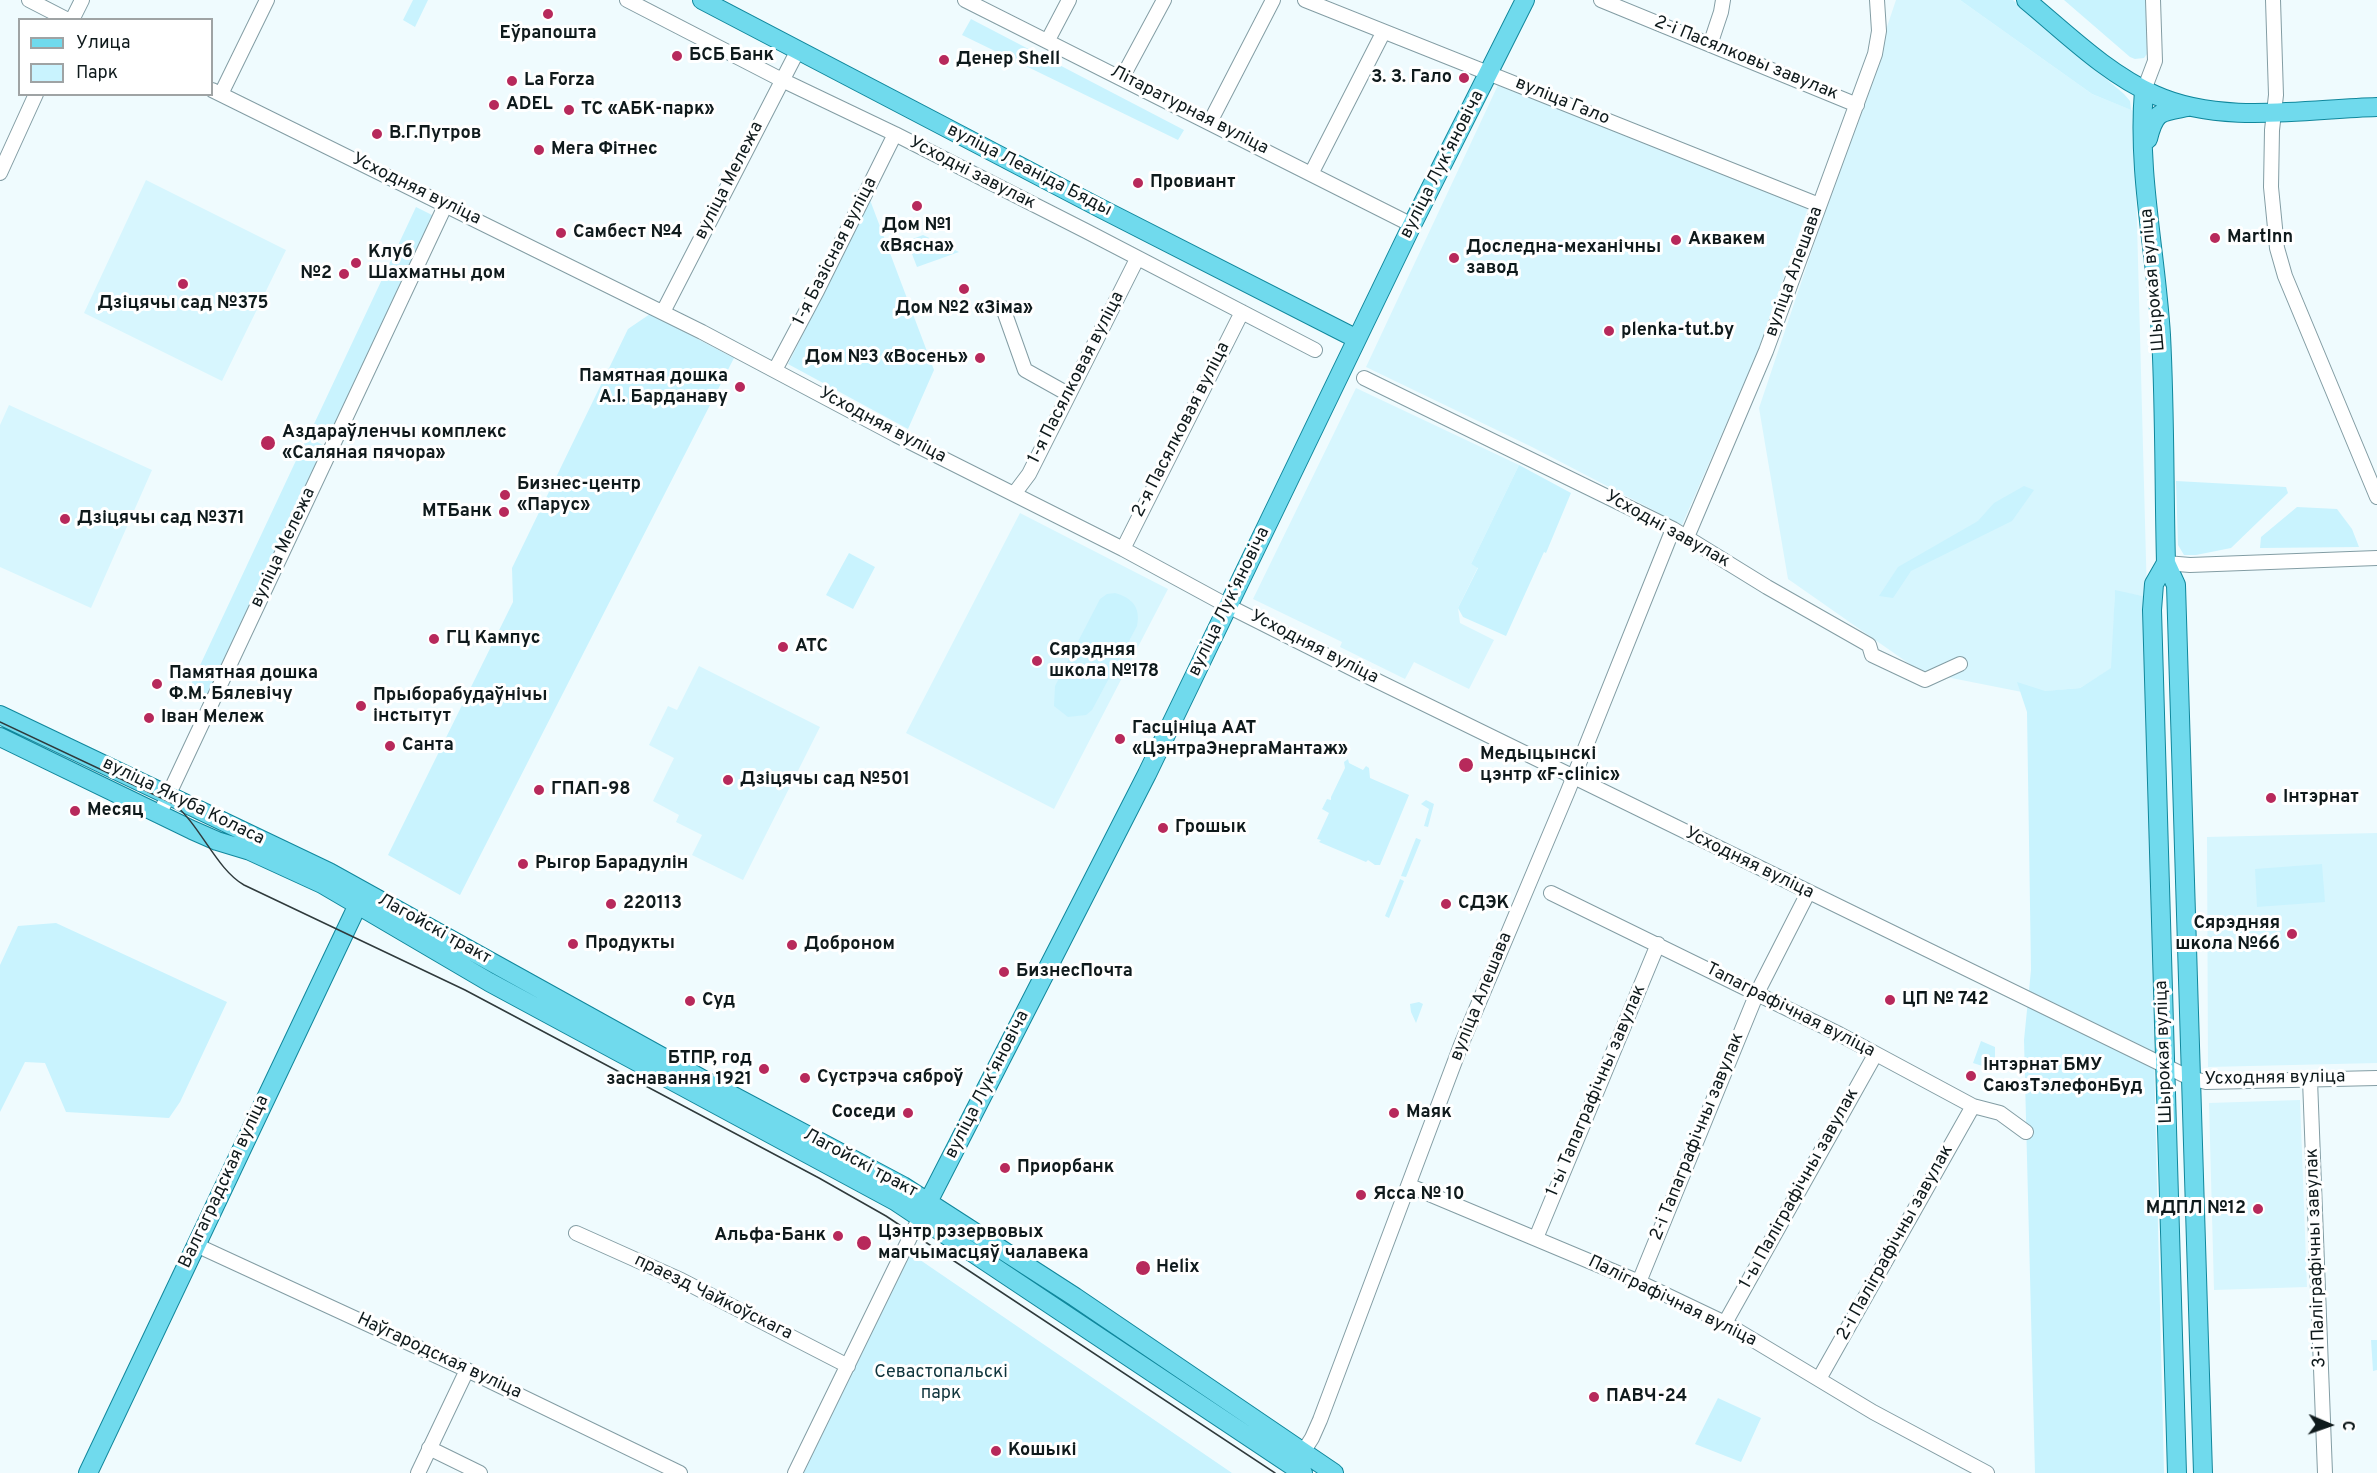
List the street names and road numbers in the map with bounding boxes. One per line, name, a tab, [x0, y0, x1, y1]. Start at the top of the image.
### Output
street label: 2-і Пасялковы завулак	[1651, 12, 1841, 106]
street label: Літаратурная вуліца	[1106, 62, 1272, 160]
street label: вуліца Гало	[1512, 73, 1612, 131]
street label: вуліца Лукʼяновіча	[1396, 87, 1490, 243]
street label: вуліца Мележа	[691, 118, 769, 244]
street label: вуліца Леаніда Бяды	[943, 120, 1115, 222]
street label: Усходні завулак	[905, 133, 1039, 215]
street label: Усходняя вуліца	[348, 149, 484, 231]
street label: 1-я Базісная вуліца	[789, 174, 883, 330]
street label: вуліца Алешава	[1761, 204, 1829, 340]
street label: Шырокая вуліца	[2137, 208, 2171, 352]
street label: 1-я Пасялковая вуліца	[1024, 288, 1130, 468]
street label: 2-я Пасялковая вуліца	[1128, 339, 1236, 521]
street label: Усходняя вуліца	[815, 383, 949, 469]
street label: вуліца Мележа	[247, 485, 321, 611]
street label: Усходні завулак	[1601, 487, 1733, 573]
street label: вуліца Лукʼяновіча	[1185, 524, 1275, 680]
street label: Усходняя вуліца	[1246, 606, 1382, 690]
street label: вуліца Якуба Коласа	[99, 753, 267, 851]
street label: Усходняя вуліца	[1681, 823, 1817, 905]
street label: Лагойскі тракт	[374, 890, 494, 970]
street label: вуліца Алешава	[1446, 929, 1518, 1065]
street label: Тапаграфічная вуліца	[1702, 959, 1878, 1063]
street label: Шырокая вуліца	[2152, 980, 2178, 1124]
street label: 1-ы Тапаграфічны завулак	[1543, 982, 1651, 1200]
street label: вуліца Лукʼяновіча	[941, 1007, 1035, 1163]
street label: 2-і Тапаграфічны завулак	[1646, 1030, 1750, 1244]
street label: Усходняя вуліца	[2204, 1067, 2346, 1091]
street label: 1-ы Паліграфічны завулак	[1736, 1085, 1864, 1293]
street label: Валгаградская вуліца	[175, 1092, 275, 1272]
street label: Лагойскі тракт	[799, 1125, 921, 1203]
street label: 2-і Паліграфічны завулак	[1833, 1141, 1959, 1345]
street label: 3-і Паліграфічны завулак	[2302, 1148, 2332, 1368]
street label: праезд Чайкоўскага	[630, 1250, 796, 1346]
street label: Паліграфічная вуліца	[1584, 1252, 1760, 1352]
street label: Наўгародская вуліца	[353, 1309, 525, 1405]

